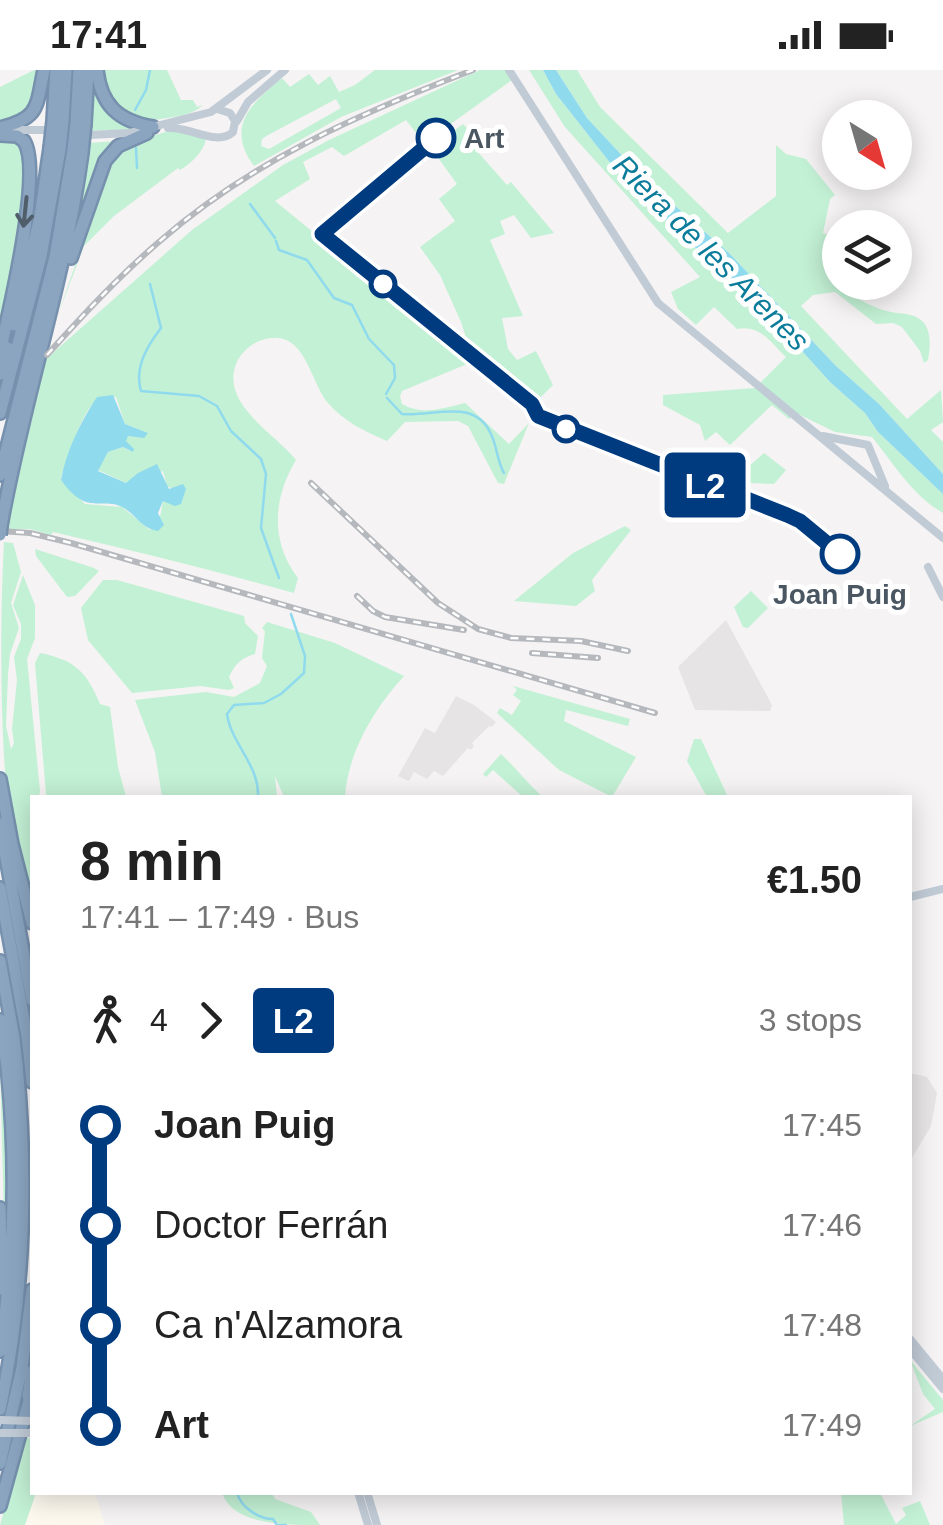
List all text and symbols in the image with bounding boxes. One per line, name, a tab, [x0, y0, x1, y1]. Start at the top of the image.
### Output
text: 17:41	[50, 14, 147, 56]
north arrow	[822, 100, 912, 190]
map controls	[822, 100, 912, 300]
marker: Art	[417, 119, 455, 157]
place label: Art	[464, 123, 504, 154]
water label: Riera de les Arenes	[607, 148, 816, 357]
one-way arrow	[15, 195, 34, 227]
button: layers	[822, 210, 912, 300]
unlabelled marker	[370, 271, 396, 297]
unlabelled marker	[553, 416, 579, 442]
line badge: L2	[660, 452, 750, 518]
text: L2	[685, 466, 725, 505]
marker: Joan Puig	[821, 535, 859, 573]
place label: Joan Puig	[773, 579, 907, 610]
text: 8 min	[80, 830, 224, 892]
text: €1.50	[767, 859, 862, 901]
text: 17:41 – 17:49 · Bus	[80, 899, 359, 935]
icon: walk	[80, 993, 135, 1048]
icon: forward	[183, 993, 238, 1048]
text: L2	[273, 1001, 314, 1040]
text: 4	[150, 1002, 168, 1038]
text: 3 stops	[759, 1002, 862, 1038]
text: Joan Puig	[154, 1104, 336, 1146]
text: 17:45	[782, 1107, 862, 1143]
text: Doctor Ferrán	[154, 1204, 388, 1246]
text: 17:46	[782, 1207, 862, 1243]
text: Ca n'Alzamora	[154, 1304, 402, 1346]
text: 17:48	[782, 1307, 862, 1343]
text: Art	[154, 1404, 209, 1446]
text: 17:49	[782, 1407, 862, 1443]

